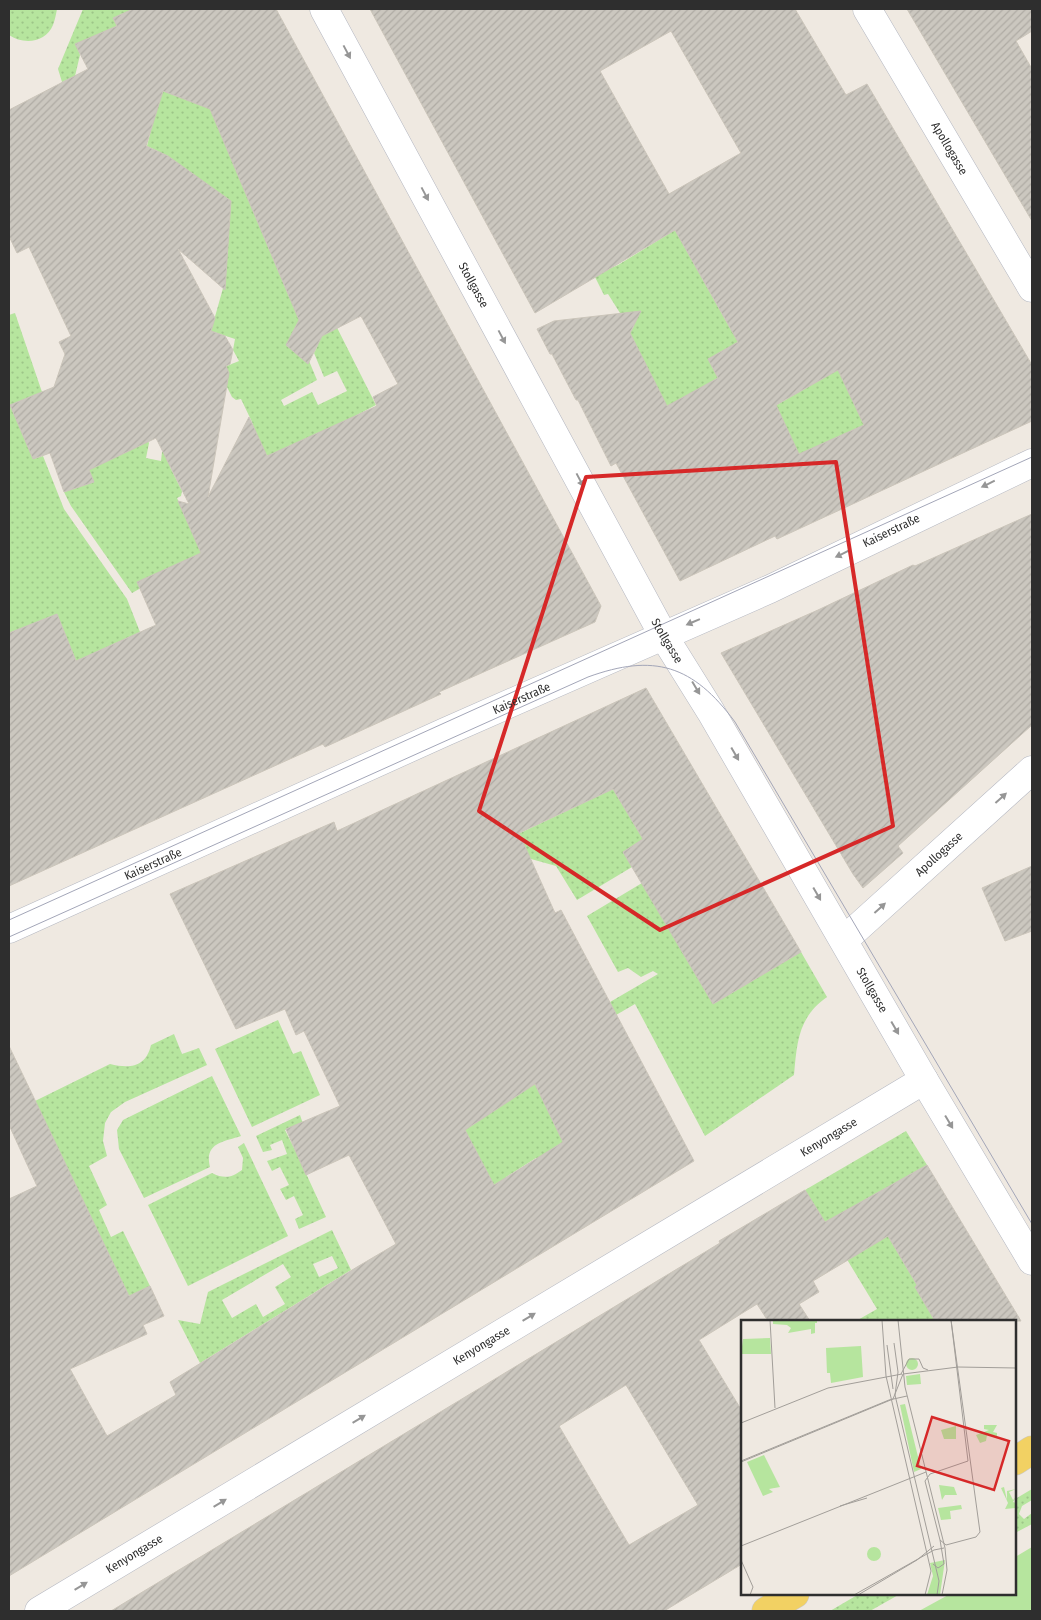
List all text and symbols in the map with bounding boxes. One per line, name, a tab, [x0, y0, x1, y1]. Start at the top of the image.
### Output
one-way arrow	[343, 45, 352, 58]
street label: Apollogasse	[928, 120, 971, 177]
one-way arrow	[421, 187, 429, 202]
street label: Stollgasse	[456, 260, 492, 310]
one-way arrow	[498, 331, 507, 344]
one-way arrow	[576, 473, 584, 487]
one-way arrow	[981, 480, 995, 488]
street label: Kaiserstraße	[860, 511, 922, 550]
one-way arrow	[835, 550, 849, 558]
street label: Stollgasse	[648, 616, 686, 666]
one-way arrow	[686, 618, 700, 626]
street label: Kaiserstraße	[491, 680, 552, 717]
one-way arrow	[692, 681, 701, 695]
one-way arrow	[731, 748, 740, 761]
one-way arrow	[994, 792, 1006, 804]
street label: Apollogasse	[912, 829, 966, 879]
street label: Kaiserstraße	[122, 845, 184, 883]
one-way arrow	[813, 888, 822, 901]
one-way arrow	[874, 902, 887, 913]
street label: Stollgasse	[853, 965, 891, 1015]
one-way arrow	[890, 1021, 899, 1035]
street label: Kenyongasse	[798, 1115, 860, 1160]
one-way arrow	[945, 1115, 954, 1128]
one-way arrow	[522, 1313, 535, 1322]
inset map	[741, 1320, 1016, 1595]
street label: Kenyongasse	[451, 1323, 512, 1368]
one-way arrow	[353, 1414, 366, 1423]
one-way arrow	[214, 1498, 227, 1507]
street label: Kenyongasse	[103, 1531, 165, 1576]
one-way arrow	[74, 1582, 87, 1591]

